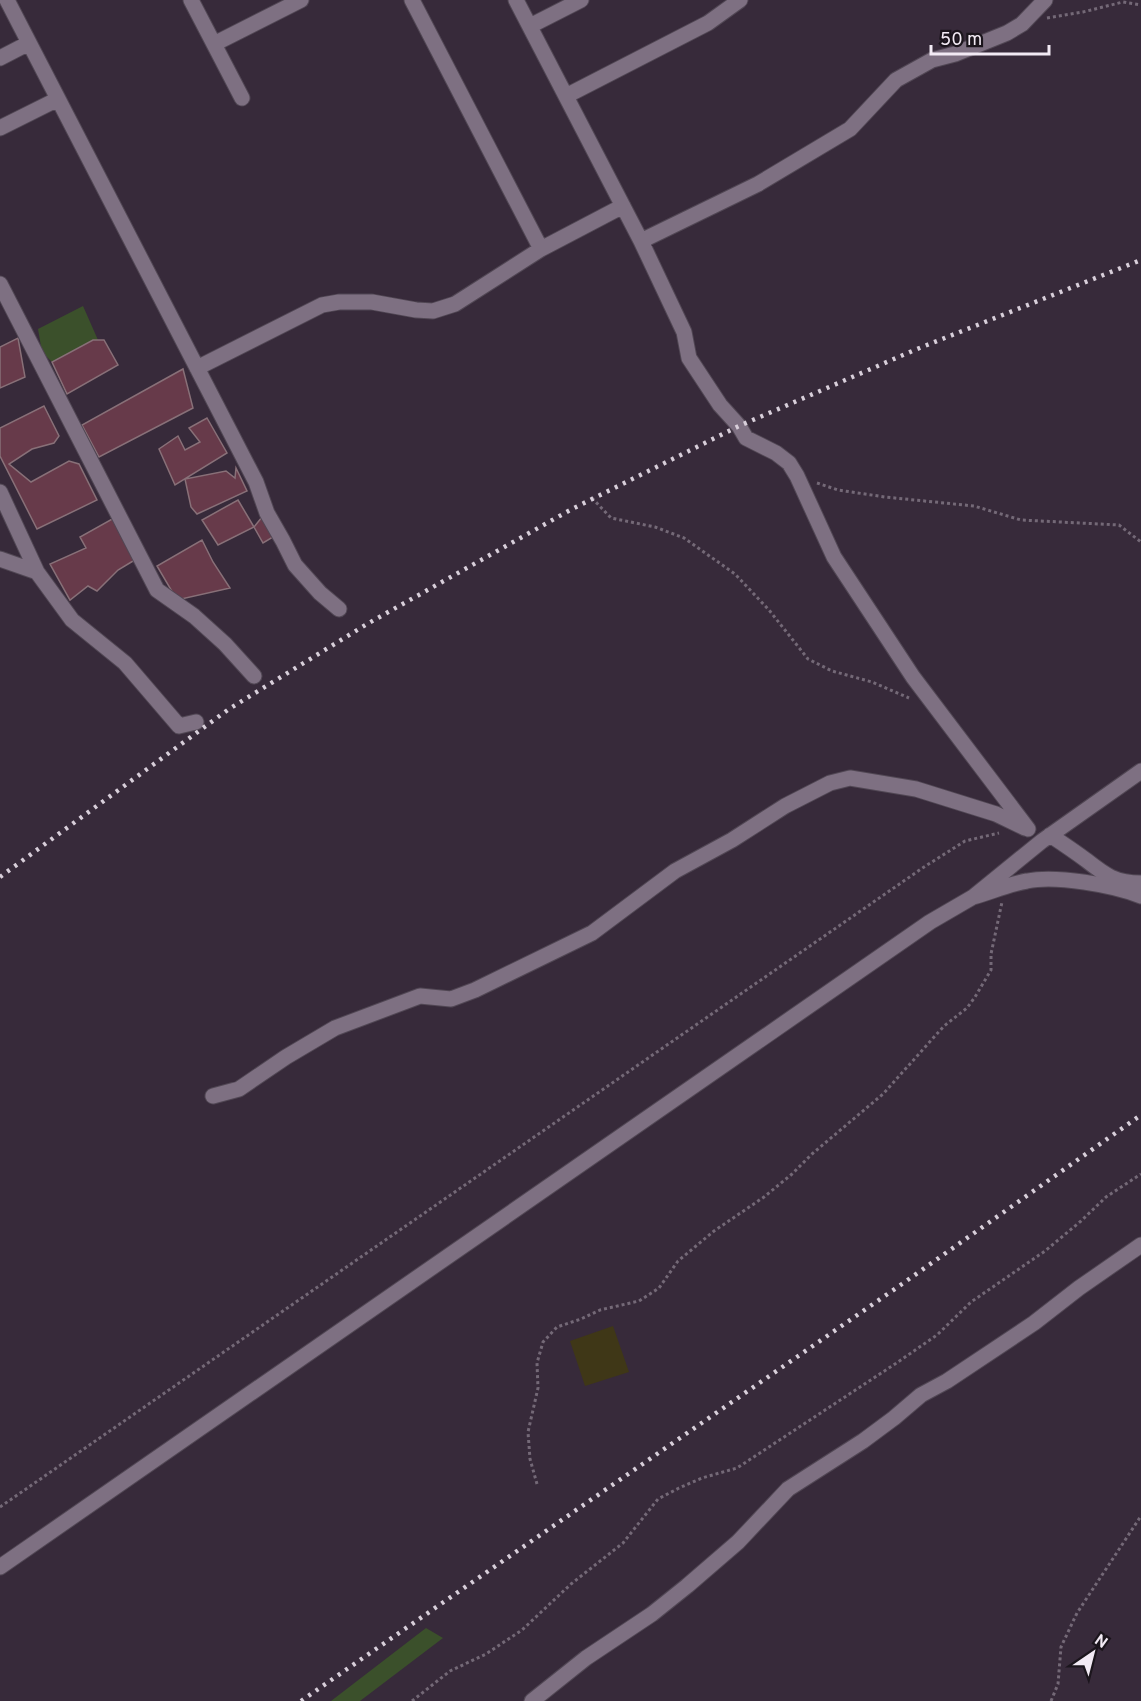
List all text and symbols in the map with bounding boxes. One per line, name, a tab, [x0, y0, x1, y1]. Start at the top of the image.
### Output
scale bar	[931, 18, 1050, 56]
text: 50 m	[940, 29, 982, 52]
north arrow	[1063, 1623, 1123, 1683]
text: N	[1090, 1631, 1111, 1654]

